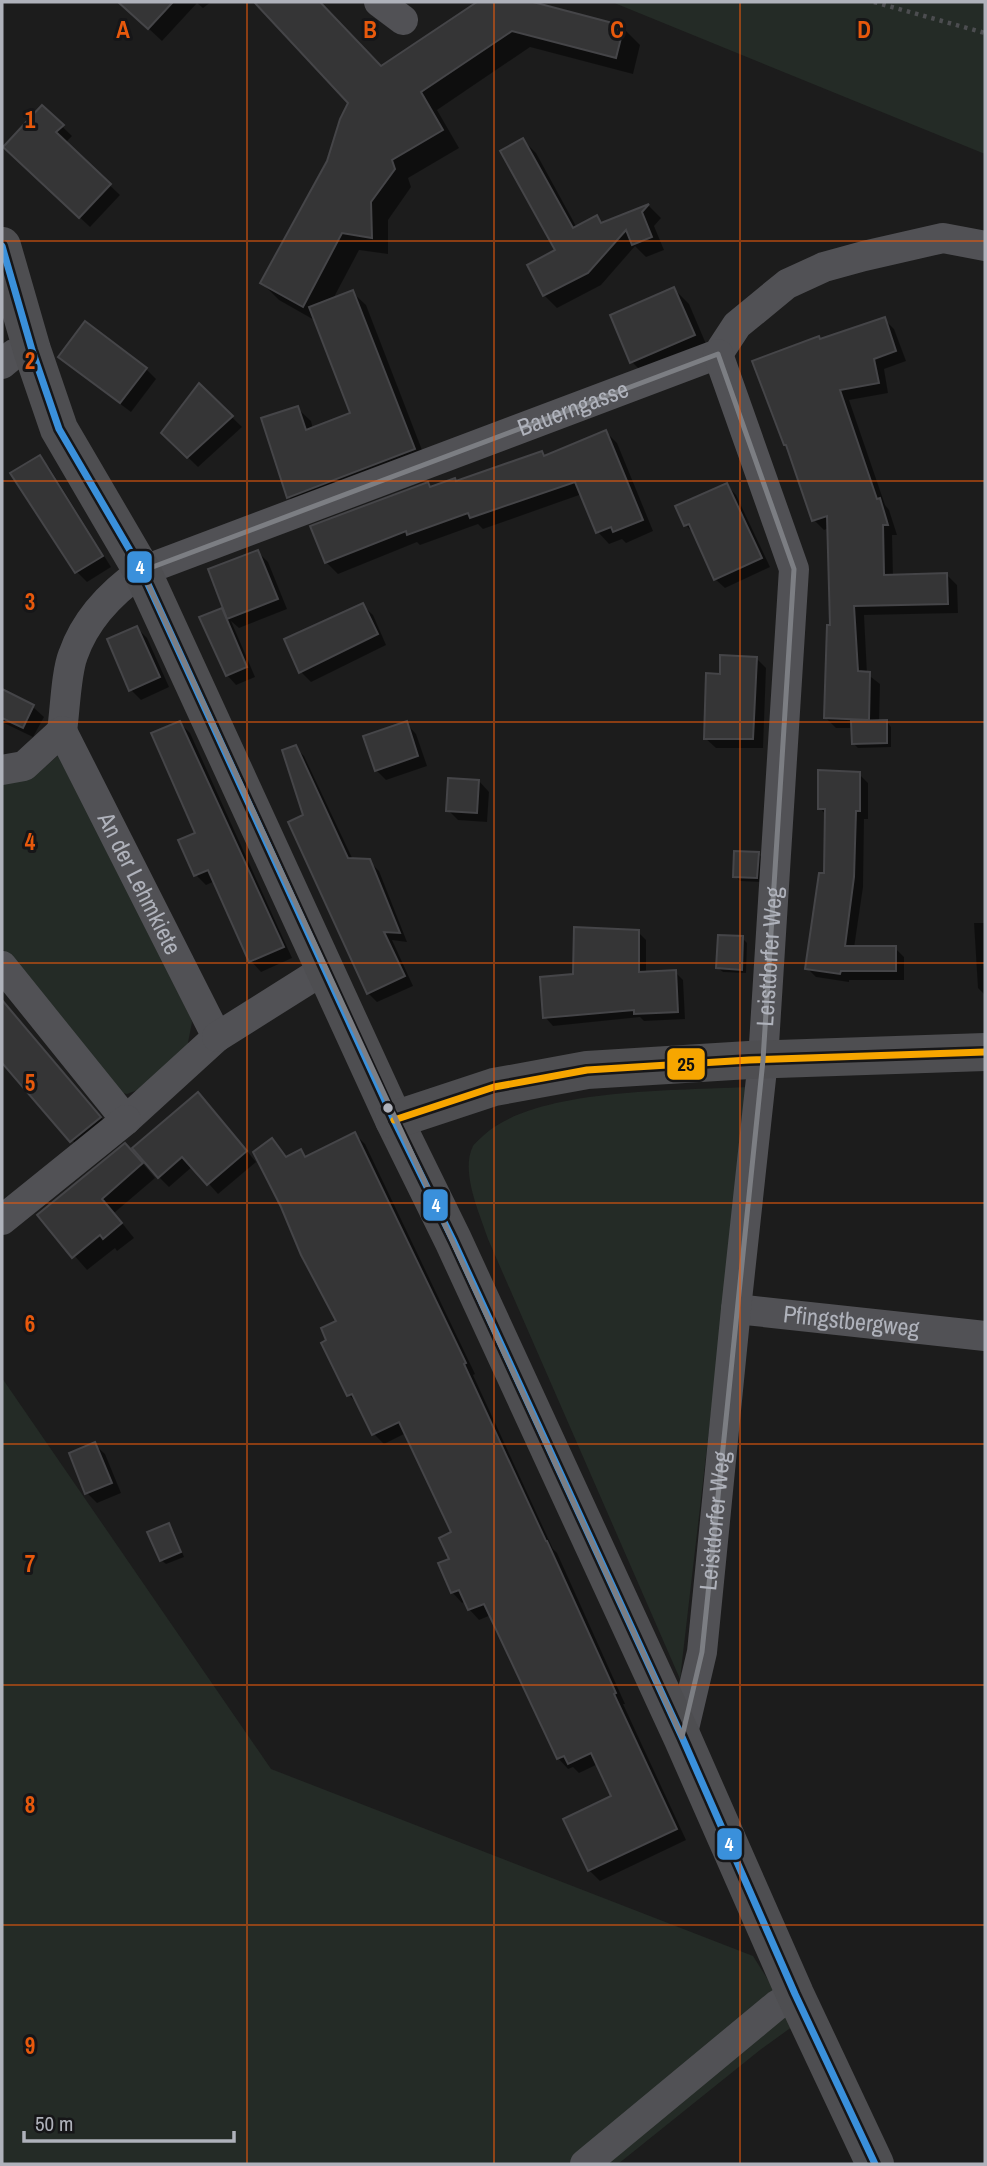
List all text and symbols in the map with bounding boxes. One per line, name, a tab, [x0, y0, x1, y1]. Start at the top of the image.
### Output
text: A	[116, 14, 130, 45]
text: B	[363, 14, 377, 45]
text: C	[610, 14, 624, 45]
text: D	[857, 14, 871, 45]
text: 1	[25, 104, 36, 135]
text: 2	[25, 345, 35, 376]
street label: Bauerngasse	[513, 372, 633, 443]
line badge: 4	[126, 550, 153, 584]
text: 4	[136, 554, 145, 580]
text: 3	[25, 586, 35, 617]
street label: An der Lehmkiete	[90, 806, 190, 960]
text: 4	[25, 826, 36, 857]
street label: Leistdorfer Weg	[748, 886, 789, 1027]
line badge: 25	[666, 1047, 706, 1081]
text: 25	[677, 1051, 695, 1077]
text: 5	[25, 1067, 35, 1098]
unlabelled marker	[381, 1101, 395, 1115]
line badge: 4	[422, 1188, 449, 1222]
text: 4	[432, 1192, 441, 1218]
street label: Pfingstbergweg	[782, 1297, 921, 1344]
text: 6	[25, 1308, 35, 1339]
street label: Leistdorfer Weg	[691, 1450, 737, 1592]
text: 7	[25, 1548, 35, 1579]
text: 8	[25, 1789, 35, 1820]
line badge: 4	[716, 1827, 743, 1861]
text: 4	[725, 1831, 734, 1857]
text: 9	[25, 2030, 35, 2061]
scale bar	[24, 2100, 234, 2144]
text: 50 m	[35, 2109, 73, 2138]

